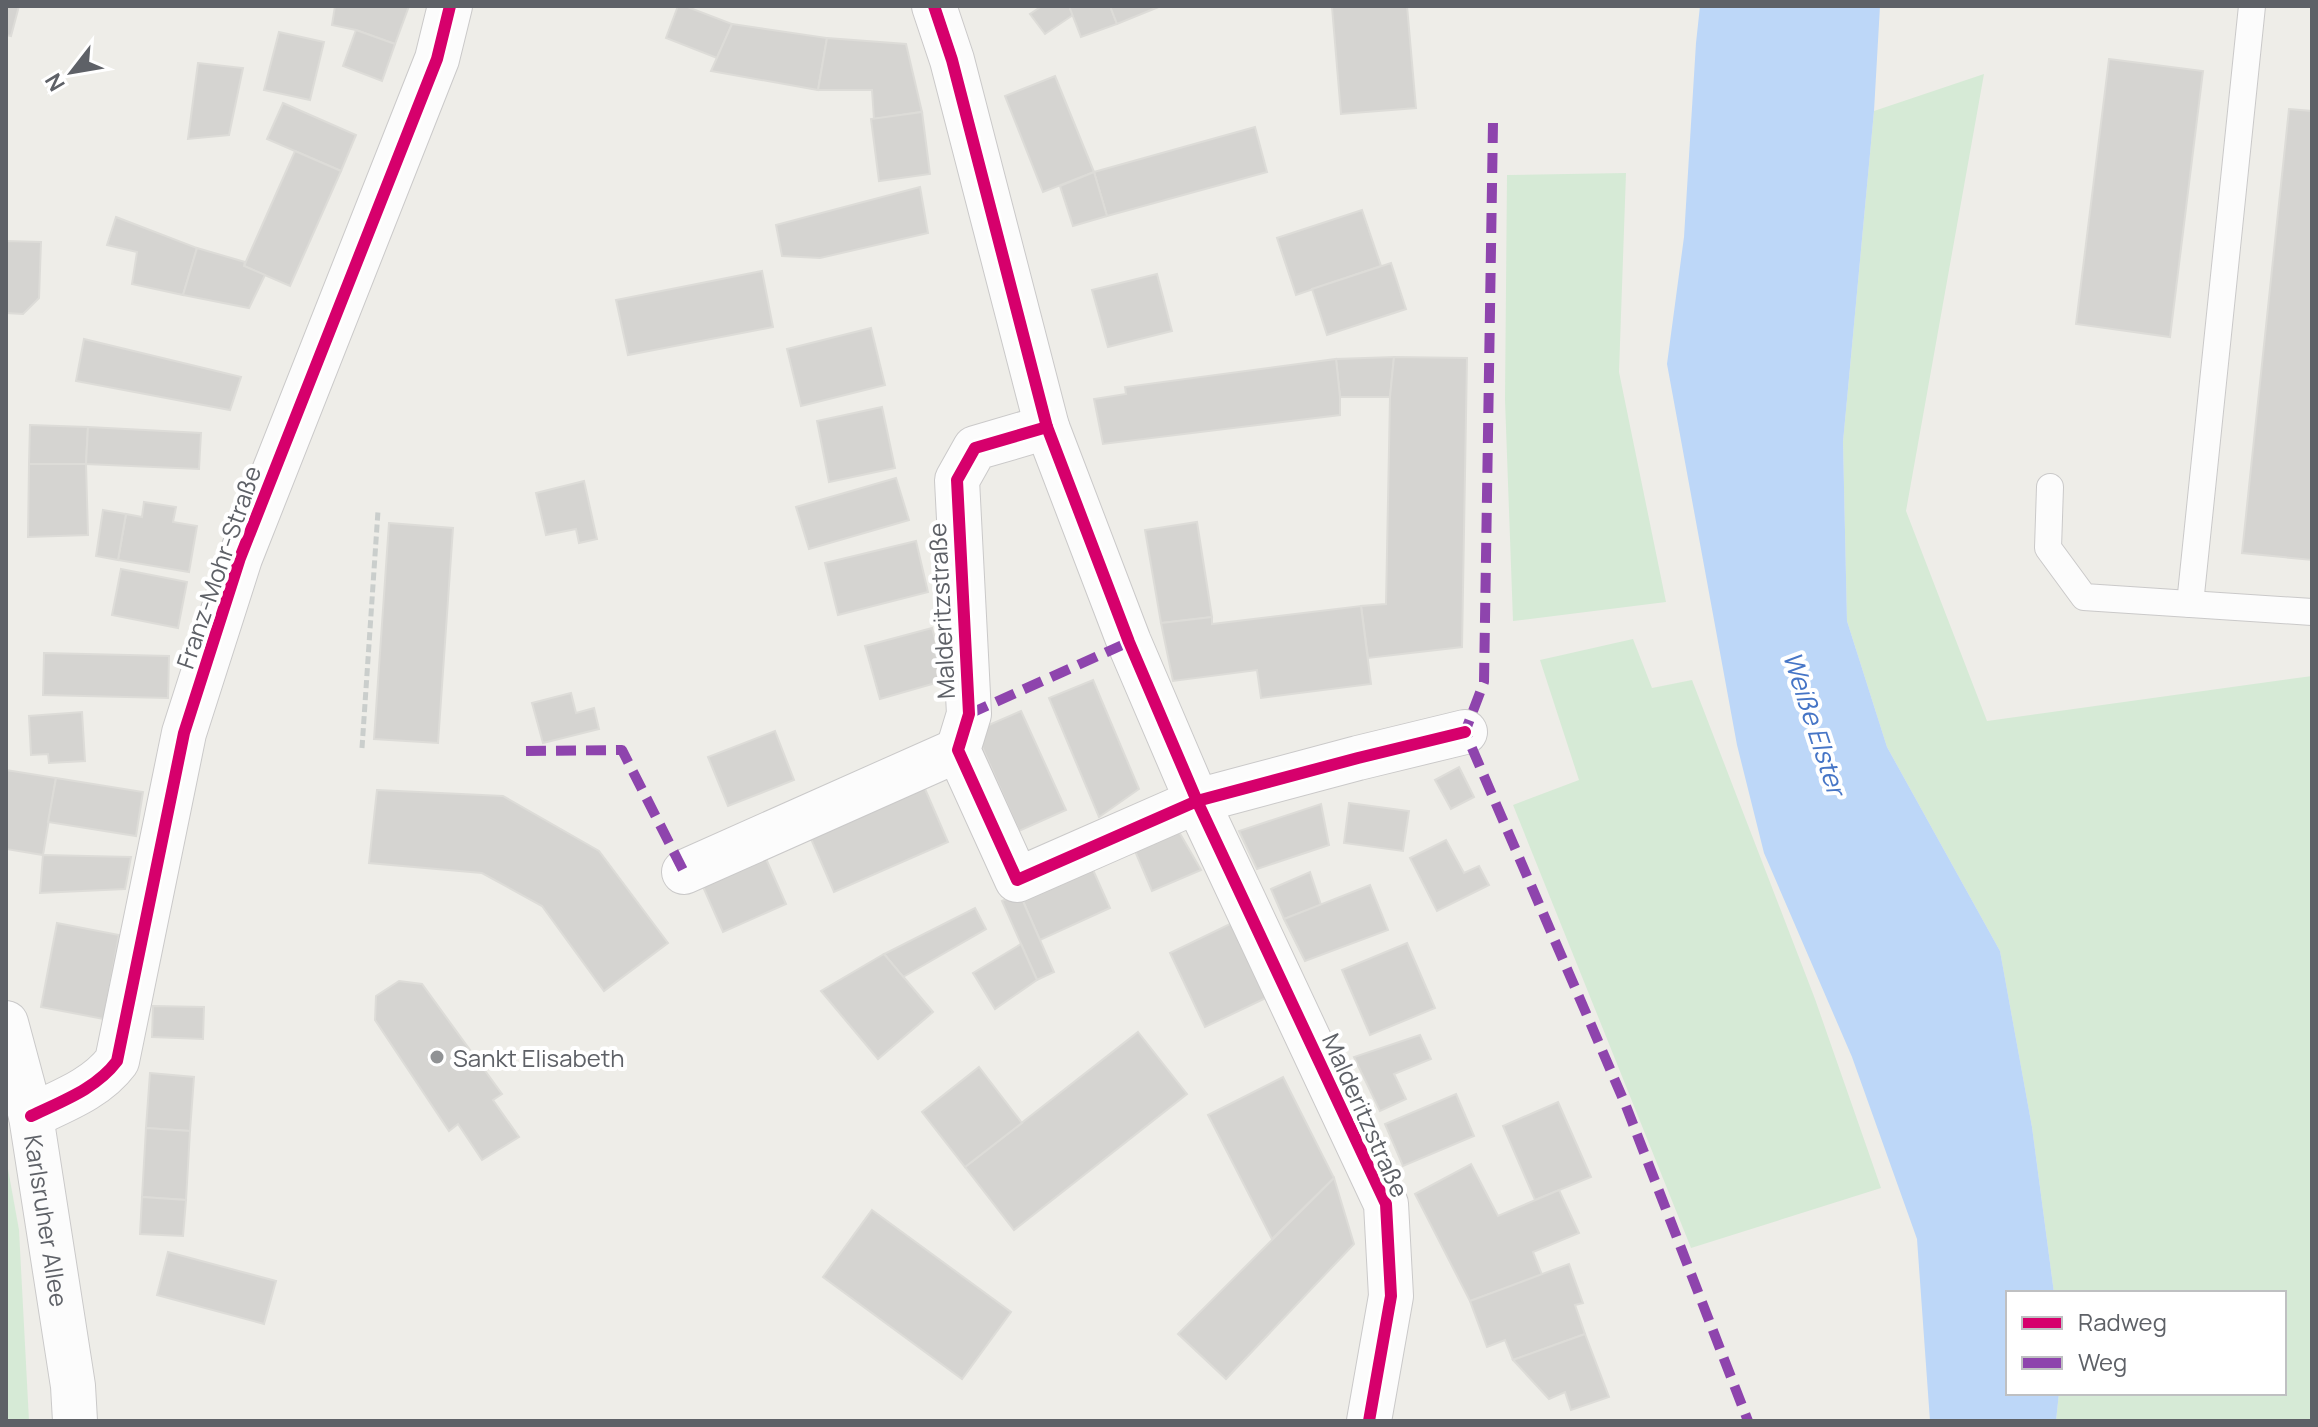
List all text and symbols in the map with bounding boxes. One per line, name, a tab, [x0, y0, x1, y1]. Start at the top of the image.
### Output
north arrow	[32, 32, 112, 112]
text: N	[38, 68, 72, 97]
street label: Franz-Mohr-Straße	[168, 461, 268, 673]
street label: Malderitzstraße	[920, 522, 962, 700]
water label: Weiße Elster	[1775, 647, 1856, 803]
street label: Malderitzstraße	[1315, 1028, 1417, 1202]
place label: Sankt Elisabeth	[453, 1041, 625, 1074]
marker: Sankt Elisabeth	[428, 1048, 446, 1066]
street label: Karlsruher Allee	[18, 1132, 77, 1309]
legend	[2006, 1291, 2286, 1395]
text: Radweg	[2078, 1305, 2167, 1338]
text: Weg	[2078, 1345, 2127, 1378]

